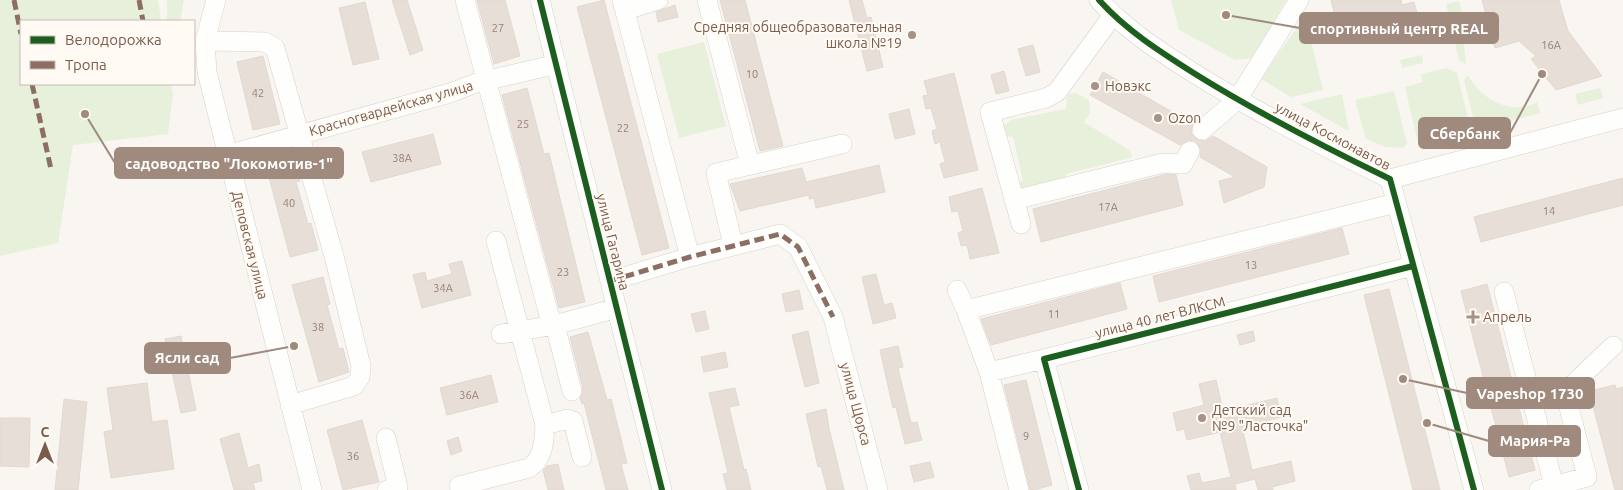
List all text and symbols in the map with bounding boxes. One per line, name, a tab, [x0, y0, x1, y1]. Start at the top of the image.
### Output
callout: спортивный центр REAL	[1300, 13, 1498, 43]
place label: Средняя общеобразовательная школа №19	[693, 19, 902, 51]
legend	[20, 20, 195, 85]
text: спортивный центр REAL	[1310, 20, 1488, 37]
house number: 27	[492, 22, 504, 34]
marker: Средняя общеобразовательная школа №19	[906, 29, 918, 41]
text: Велодорожка	[65, 31, 162, 48]
house number: 16А	[1541, 39, 1562, 51]
text: Тропа	[65, 56, 107, 73]
house number: 10	[746, 68, 758, 80]
street label: Красногвардейская улица	[307, 77, 475, 139]
place label: Новэкс	[1105, 78, 1151, 94]
marker: Новэкс	[1089, 80, 1101, 92]
house number: 42	[252, 87, 264, 99]
street label: улица Космонавтов	[1273, 99, 1393, 173]
place label: Ozon	[1168, 110, 1201, 126]
marker: Ozon	[1152, 112, 1164, 124]
house number: 25	[517, 118, 529, 130]
callout: Сбербанк	[1419, 118, 1510, 148]
house number: 22	[617, 122, 629, 134]
text: Сбербанк	[1430, 125, 1501, 142]
callout: садоводство "Локомотив-1"	[115, 148, 343, 178]
house number: 38А	[392, 152, 413, 164]
text: садоводство "Локомотив-1"	[125, 155, 333, 172]
street label: Деповская улица	[229, 189, 271, 301]
street label: улица Гагарина	[593, 192, 633, 292]
house number: 40	[283, 197, 295, 209]
house number: 17А	[1098, 201, 1119, 213]
house number: 14	[1543, 205, 1555, 217]
house number: 13	[1245, 259, 1257, 271]
house number: 23	[557, 266, 569, 278]
house number: 34А	[433, 282, 454, 294]
street label: улица 40 лет ВЛКСМ	[1093, 293, 1227, 341]
house number: 11	[1048, 308, 1060, 320]
place label: Апрель	[1483, 309, 1532, 325]
marker: Апрель	[1467, 311, 1479, 323]
house number: 38	[312, 321, 324, 333]
callout: Ясли сад	[145, 343, 230, 373]
text: Ясли сад	[155, 349, 220, 366]
street label: улица Щорса	[837, 361, 875, 447]
callout: Vapeshop 1730	[1467, 378, 1594, 408]
text: Vapeshop 1730	[1476, 385, 1584, 402]
house number: 36А	[459, 389, 480, 401]
place label: Детский сад №9 "Ласточка"	[1212, 402, 1308, 434]
marker: Детский сад №9 "Ласточка"	[1196, 412, 1208, 424]
north arrow	[20, 420, 70, 470]
text: С	[41, 424, 50, 440]
callout: Мария-Ра	[1489, 426, 1580, 456]
house number: 9	[1023, 430, 1029, 442]
text: Мария-Ра	[1500, 432, 1570, 449]
house number: 36	[347, 450, 359, 462]

